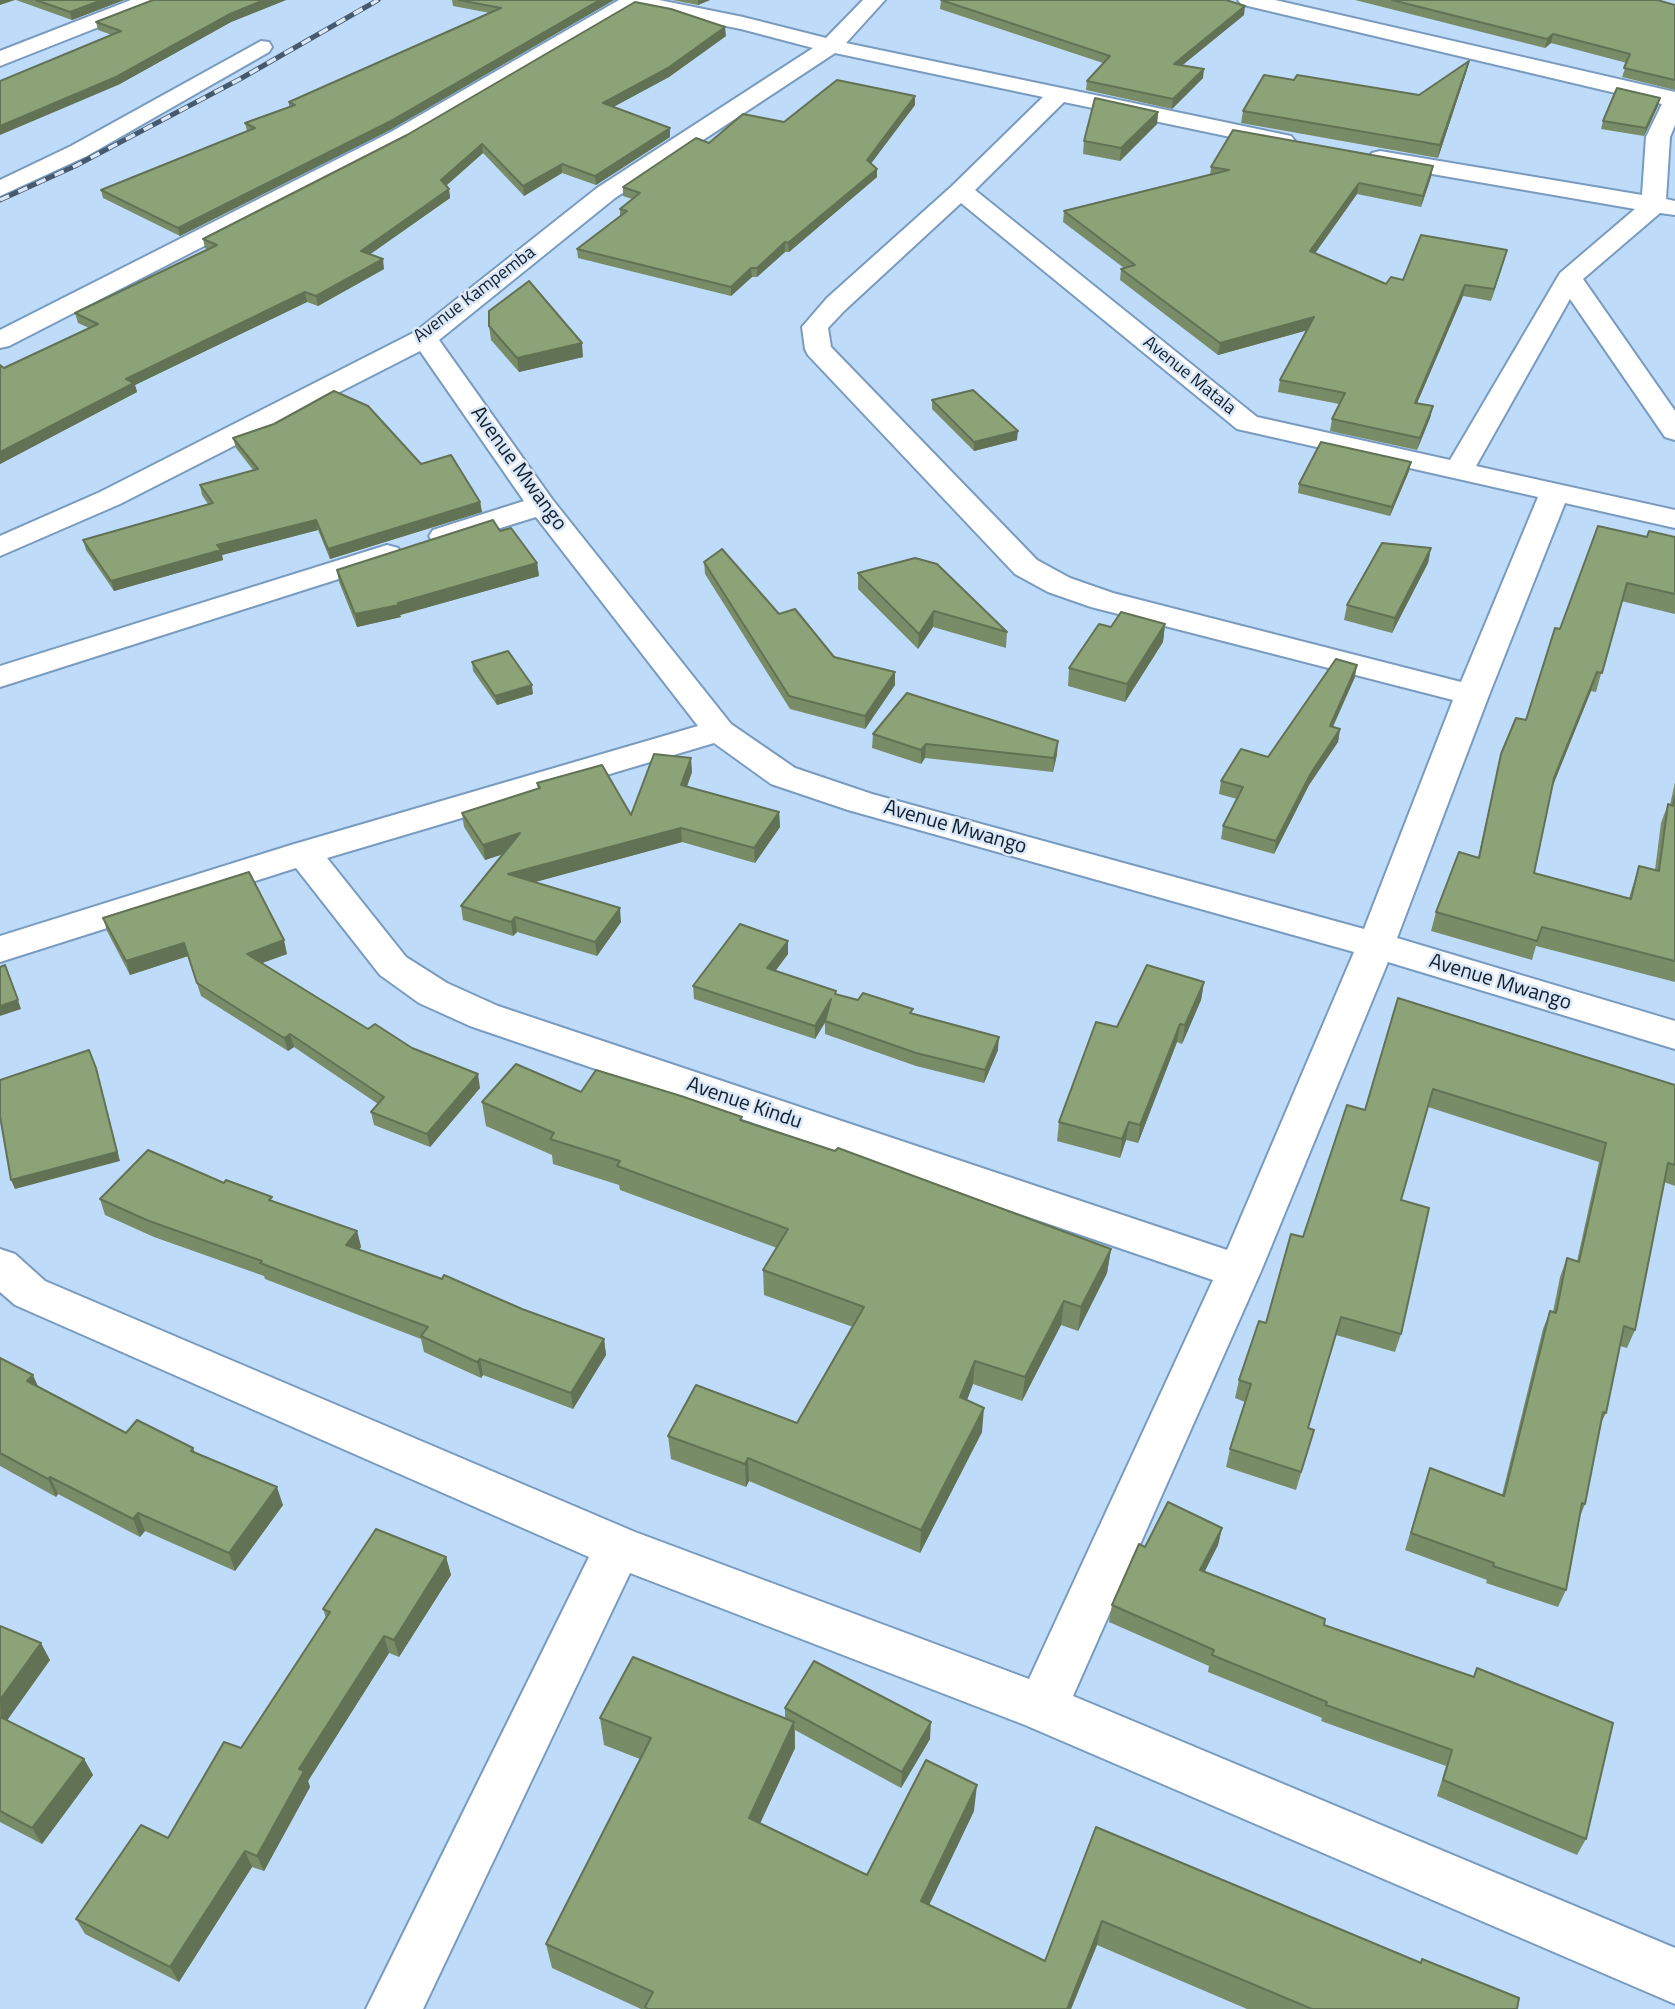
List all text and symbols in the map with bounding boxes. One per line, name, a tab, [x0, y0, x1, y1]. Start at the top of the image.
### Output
street label: Avenue Kampemba	[410, 242, 540, 348]
street label: Avenue Matala	[1138, 332, 1240, 420]
street label: Avenue Mwango	[464, 402, 572, 536]
street label: Avenue Mwango	[881, 796, 1029, 860]
street label: Avenue Mwango	[1426, 949, 1574, 1017]
street label: Avenue Kindu	[683, 1072, 805, 1136]

